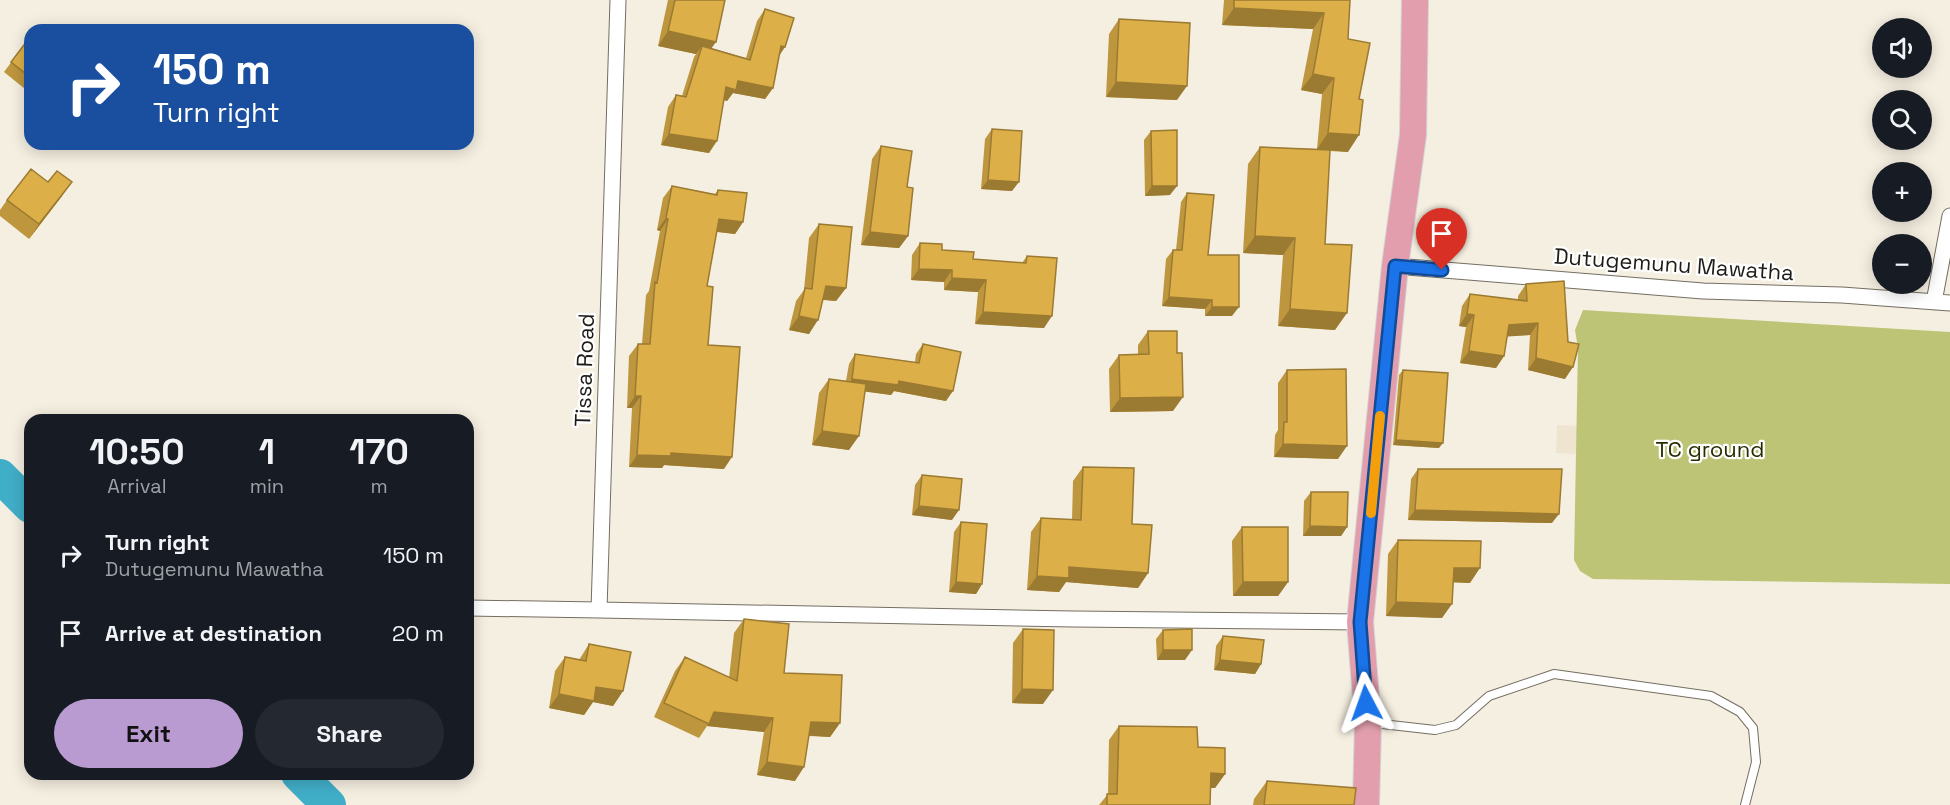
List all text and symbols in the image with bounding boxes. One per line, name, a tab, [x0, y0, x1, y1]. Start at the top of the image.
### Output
map controls	[1872, 18, 1932, 294]
button: sound	[1872, 18, 1932, 78]
text: 150 m	[153, 43, 271, 96]
icon: right	[54, 48, 132, 126]
button: search	[1872, 90, 1932, 150]
text: Turn right	[153, 95, 280, 130]
button: +	[1872, 162, 1932, 222]
pin	[1416, 208, 1467, 270]
icon: arrive	[1425, 217, 1458, 250]
button: −	[1872, 234, 1932, 294]
street label: Dutugemunu Mawatha	[1553, 242, 1795, 286]
street label: Tissa Road	[568, 313, 600, 427]
text: 10:50	[89, 429, 185, 475]
text: 1	[259, 429, 275, 475]
text: 170	[349, 429, 409, 475]
park label: TC ground	[1656, 435, 1764, 463]
text: Arrival	[107, 473, 167, 499]
text: min	[250, 473, 284, 499]
text: m	[370, 473, 388, 499]
text: Turn right	[105, 528, 210, 556]
icon: right	[54, 539, 87, 572]
text: 150 m	[383, 541, 444, 569]
text: Dutugemunu Mawatha	[105, 556, 324, 582]
icon: arrive	[54, 617, 87, 650]
text: Arrive at destination	[105, 619, 322, 647]
text: 20 m	[392, 619, 444, 647]
position arrow	[1334, 671, 1398, 735]
button: Exit	[54, 699, 243, 768]
button: Share	[255, 699, 444, 768]

